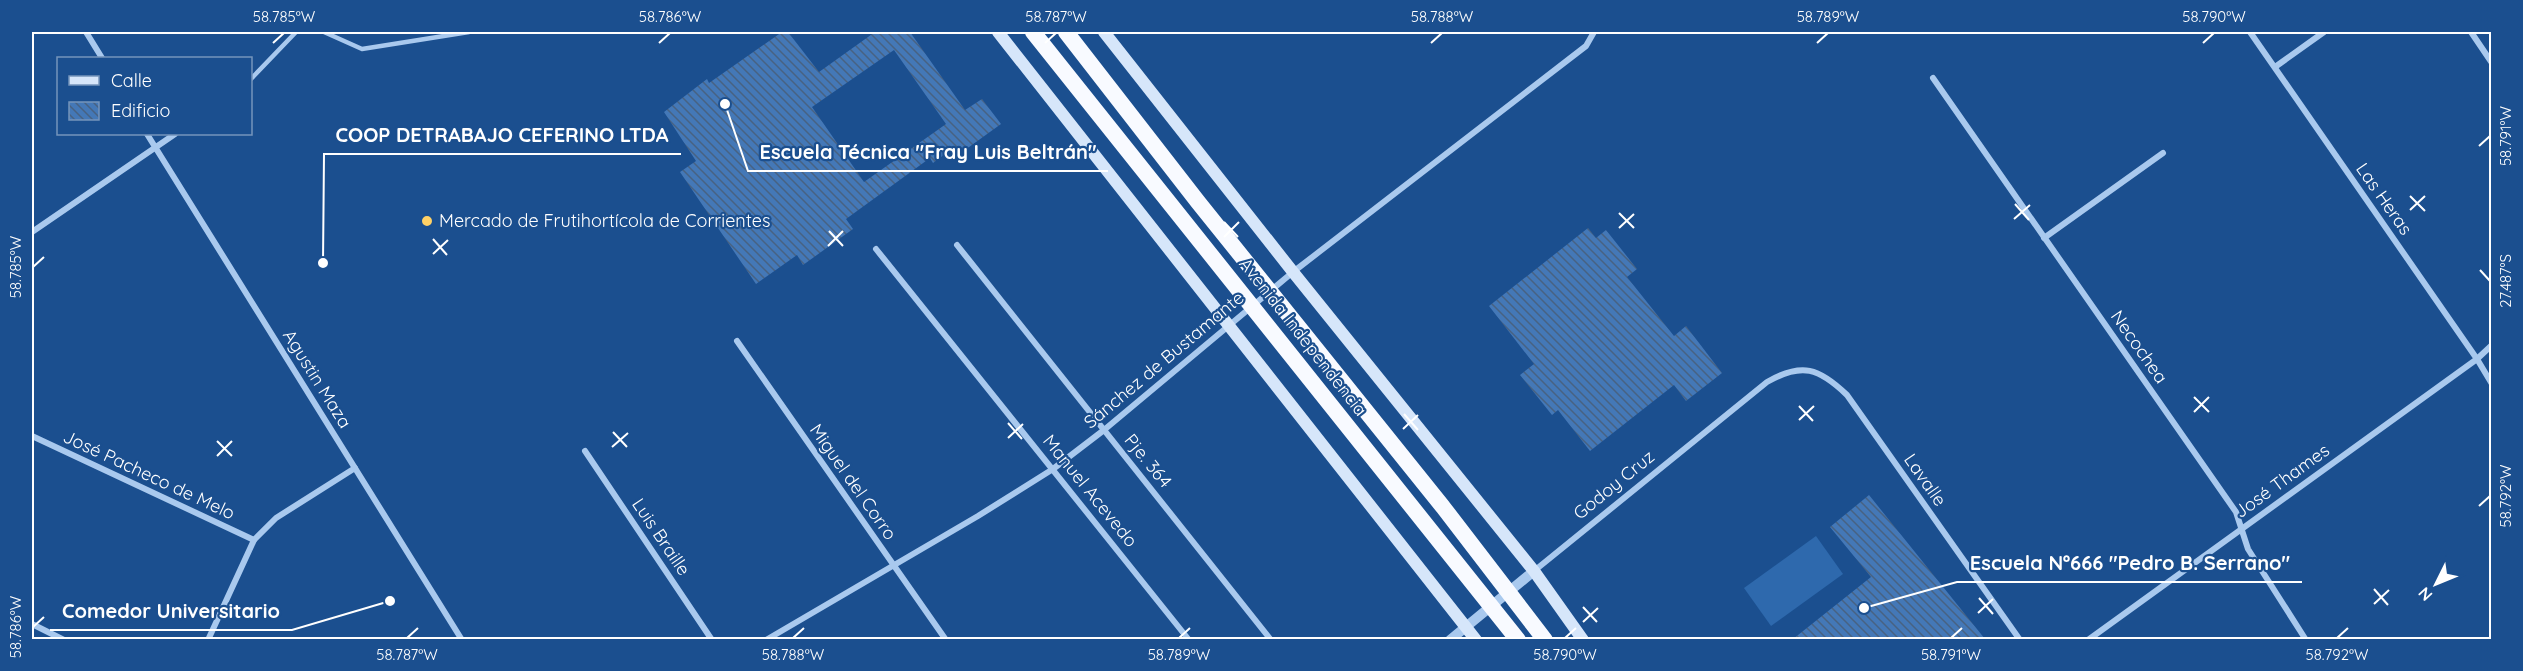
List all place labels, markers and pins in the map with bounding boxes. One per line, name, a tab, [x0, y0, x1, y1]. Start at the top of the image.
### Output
callout: COOP DETRABAJO CEFERINO LTDA	[324, 116, 681, 154]
callout: Escuela Técnica "Fray Luis Beltrán"	[748, 133, 1108, 171]
place label: Mercado de Frutihortícola de Corrientes	[439, 209, 770, 232]
marker: Mercado de Frutihortícola de Corrientes	[420, 214, 434, 228]
callout: Escuela Nº666 "Pedro B. Serrano"	[1957, 544, 2302, 582]
callout: Comedor Universitario	[50, 592, 292, 630]

